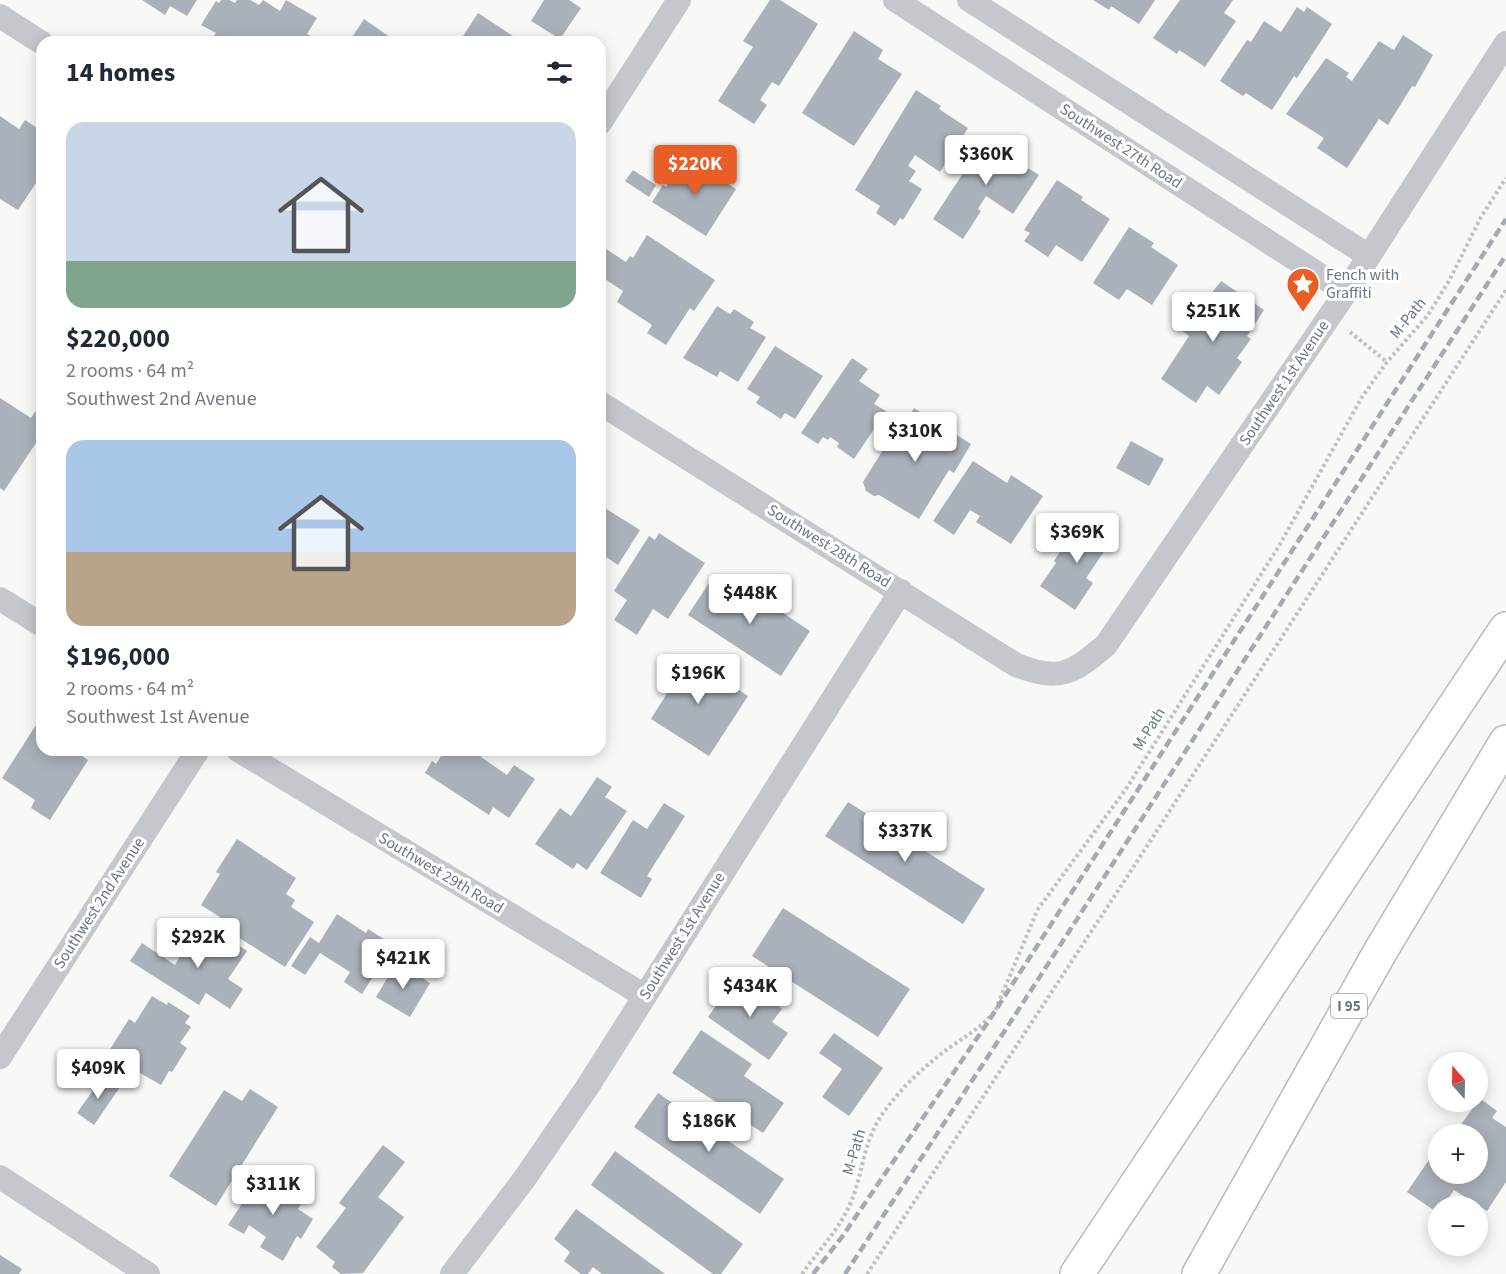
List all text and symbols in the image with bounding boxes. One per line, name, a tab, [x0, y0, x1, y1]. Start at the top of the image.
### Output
text: 14 homes	[66, 54, 175, 91]
icon: filters	[543, 56, 576, 89]
street label: Southwest 27th Road	[1055, 98, 1187, 194]
pin: $360K	[944, 135, 1028, 186]
text: $360K	[959, 140, 1013, 168]
pin: $220K	[653, 145, 737, 196]
text: $220K	[668, 150, 722, 178]
icon: home	[267, 161, 375, 269]
place label: Fench with Graffiti	[1326, 264, 1399, 304]
place icon: Fench with Graffiti	[1285, 266, 1321, 313]
pin: $251K	[1171, 292, 1255, 343]
street label: M-Path	[1385, 293, 1431, 343]
text: $251K	[1186, 297, 1240, 325]
street label: Southwest 1st Avenue	[1234, 316, 1334, 450]
text: $220,000	[66, 320, 170, 357]
text: 2 rooms · 64 m²	[66, 357, 194, 385]
text: Southwest 2nd Avenue	[66, 385, 257, 413]
pin: $310K	[873, 412, 957, 463]
text: $310K	[888, 417, 942, 445]
icon: home	[267, 479, 375, 587]
street label: Southwest 28th Road	[763, 499, 895, 593]
pin: $369K	[1035, 513, 1119, 564]
text: $369K	[1050, 518, 1104, 546]
pin: $448K	[708, 574, 792, 625]
text: $448K	[723, 579, 777, 607]
text: $196,000	[66, 638, 170, 675]
pin: $196K	[656, 654, 740, 705]
text: $196K	[671, 659, 725, 687]
text: 2 rooms · 64 m²	[66, 675, 194, 703]
text: Southwest 1st Avenue	[66, 703, 249, 731]
street label: M-Path	[1127, 703, 1171, 755]
pin: $337K	[863, 812, 947, 863]
text: $337K	[878, 817, 932, 845]
street label: Southwest 29th Road	[374, 827, 508, 919]
street label: Southwest 2nd Avenue	[48, 833, 150, 973]
street label: Southwest 1st Avenue	[634, 868, 730, 1004]
pin: $292K	[156, 918, 240, 969]
text: $292K	[171, 923, 225, 951]
pin: $421K	[361, 939, 445, 990]
text: $421K	[376, 944, 430, 972]
pin: $434K	[708, 967, 792, 1018]
text: $434K	[723, 972, 777, 1000]
road number: I 95	[1331, 994, 1367, 1018]
pin: $409K	[56, 1049, 140, 1100]
north arrow	[1428, 1052, 1488, 1112]
map controls	[1428, 1052, 1488, 1256]
text: $409K	[71, 1054, 125, 1082]
pin: $186K	[667, 1102, 751, 1153]
text: $186K	[682, 1107, 736, 1135]
button: +	[1428, 1124, 1488, 1184]
street label: M-Path	[837, 1126, 871, 1178]
pin: $311K	[231, 1165, 315, 1216]
text: $311K	[246, 1170, 300, 1198]
button: −	[1428, 1196, 1488, 1256]

